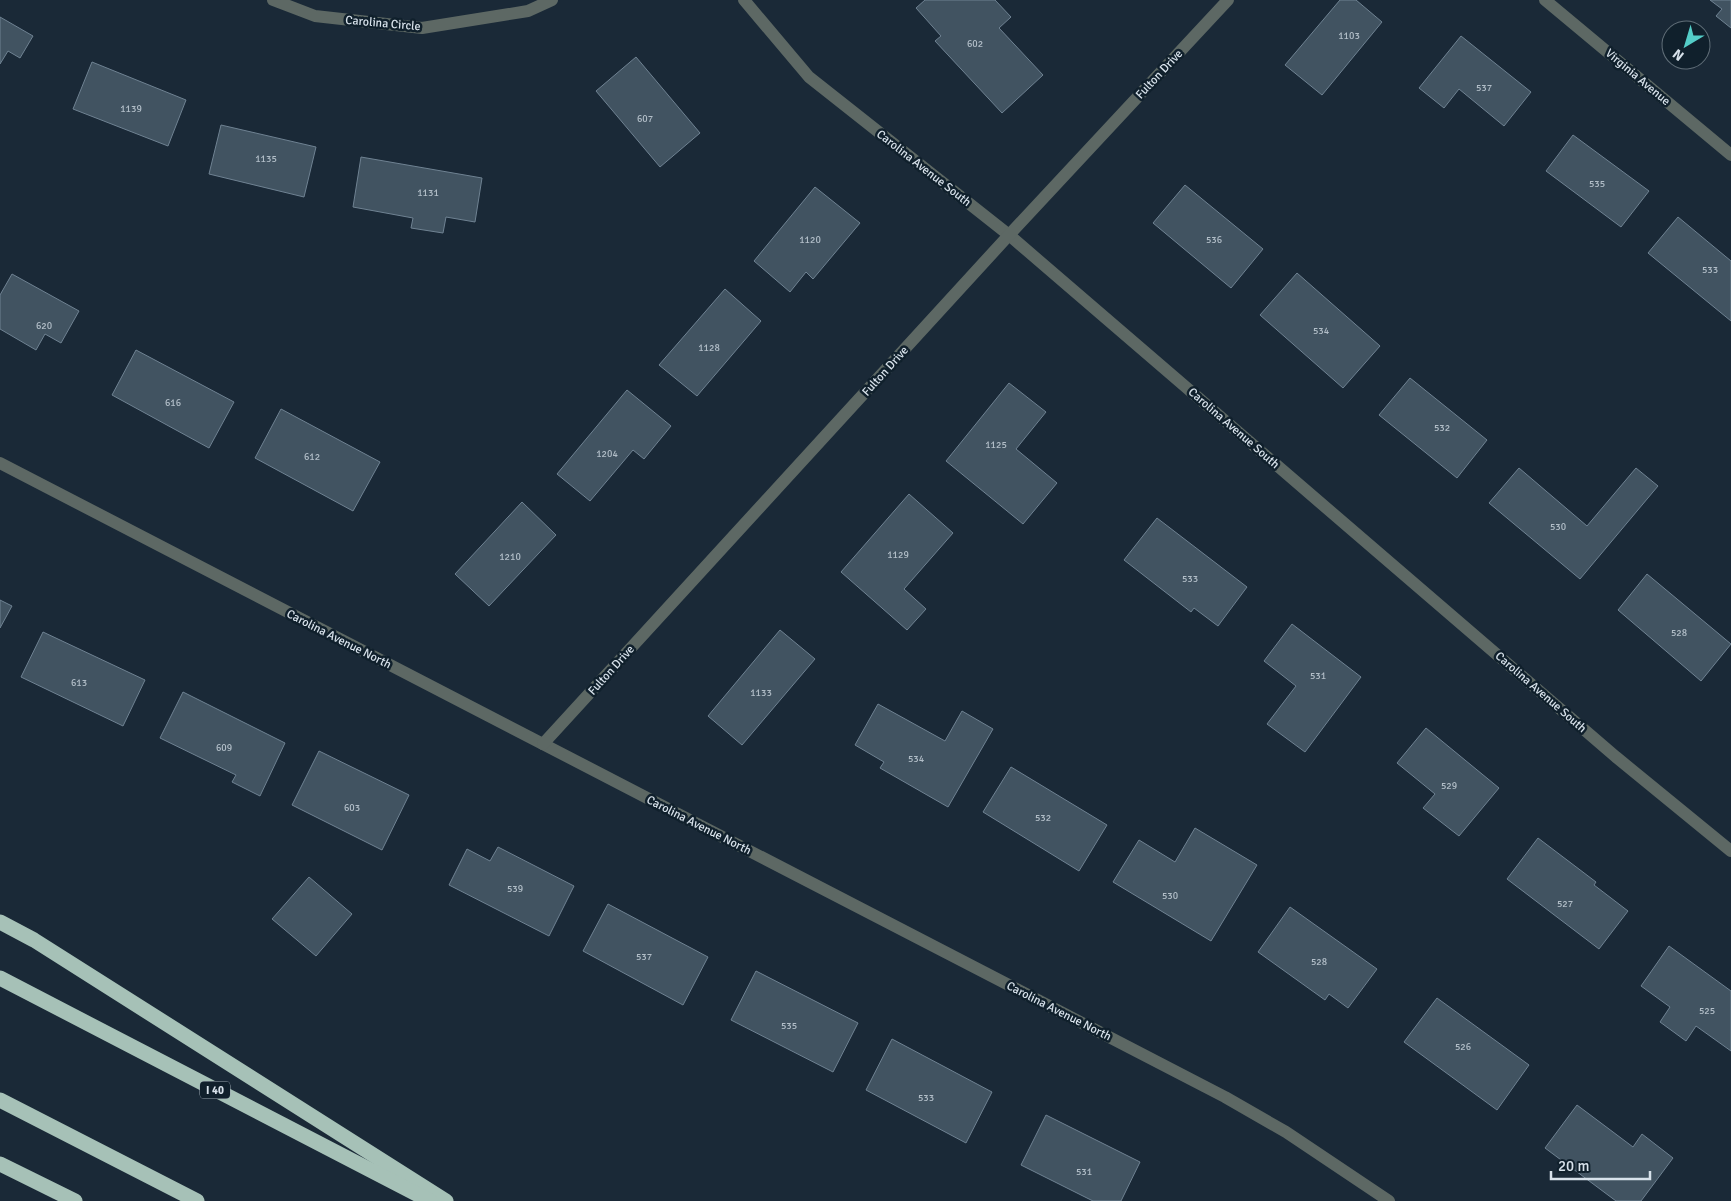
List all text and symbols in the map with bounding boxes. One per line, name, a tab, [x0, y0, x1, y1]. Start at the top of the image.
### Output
street label: Carolina Circle	[345, 13, 421, 34]
north arrow	[1661, 20, 1711, 70]
house number: 1103	[1338, 30, 1360, 42]
house number: 602	[967, 38, 983, 50]
text: N	[1669, 45, 1687, 65]
street label: Fulton Drive	[1133, 46, 1186, 102]
street label: Virginia Avenue	[1602, 46, 1673, 109]
house number: 537	[1476, 82, 1492, 94]
house number: 1139	[120, 103, 142, 115]
house number: 607	[637, 113, 653, 125]
street label: Carolina Avenue South	[873, 127, 974, 210]
house number: 1135	[255, 153, 277, 165]
house number: 535	[1589, 178, 1605, 190]
house number: 1131	[417, 187, 439, 199]
house number: 1120	[799, 234, 821, 246]
house number: 536	[1206, 234, 1222, 246]
house number: 533	[1702, 264, 1718, 276]
house number: 620	[36, 320, 52, 332]
house number: 534	[1313, 325, 1330, 337]
house number: 1128	[698, 342, 720, 354]
street label: Fulton Drive	[859, 343, 912, 399]
street label: Carolina Avenue South	[1185, 385, 1282, 472]
house number: 616	[165, 397, 181, 409]
house number: 532	[1434, 422, 1450, 434]
house number: 1125	[985, 439, 1007, 451]
house number: 1204	[596, 448, 618, 460]
house number: 612	[304, 451, 320, 463]
house number: 530	[1550, 521, 1566, 533]
house number: 1129	[887, 549, 909, 561]
house number: 1210	[499, 551, 521, 563]
house number: 533	[1182, 573, 1198, 585]
street label: Carolina Avenue North	[284, 607, 394, 672]
house number: 528	[1671, 627, 1687, 639]
street label: Fulton Drive	[585, 642, 638, 698]
street label: Carolina Avenue South	[1492, 649, 1589, 736]
house number: 531	[1310, 670, 1326, 682]
house number: 613	[71, 677, 87, 689]
house number: 1133	[750, 687, 772, 699]
house number: 609	[216, 742, 232, 754]
house number: 534	[908, 753, 925, 765]
house number: 529	[1441, 780, 1457, 792]
street label: Carolina Avenue North	[644, 793, 754, 858]
house number: 603	[344, 802, 360, 814]
house number: 532	[1035, 812, 1051, 824]
house number: 539	[507, 883, 523, 895]
house number: 530	[1162, 890, 1178, 902]
house number: 527	[1557, 898, 1573, 910]
house number: 537	[636, 951, 652, 963]
house number: 528	[1311, 956, 1327, 968]
street label: Carolina Avenue North	[1004, 979, 1114, 1044]
house number: 525	[1699, 1005, 1715, 1017]
house number: 535	[781, 1020, 797, 1032]
house number: 526	[1455, 1041, 1471, 1053]
road number: I 40	[200, 1082, 230, 1098]
house number: 533	[918, 1092, 934, 1104]
scale bar	[1551, 1148, 1650, 1180]
text: 20 m	[1558, 1157, 1589, 1175]
house number: 531	[1076, 1166, 1092, 1178]

